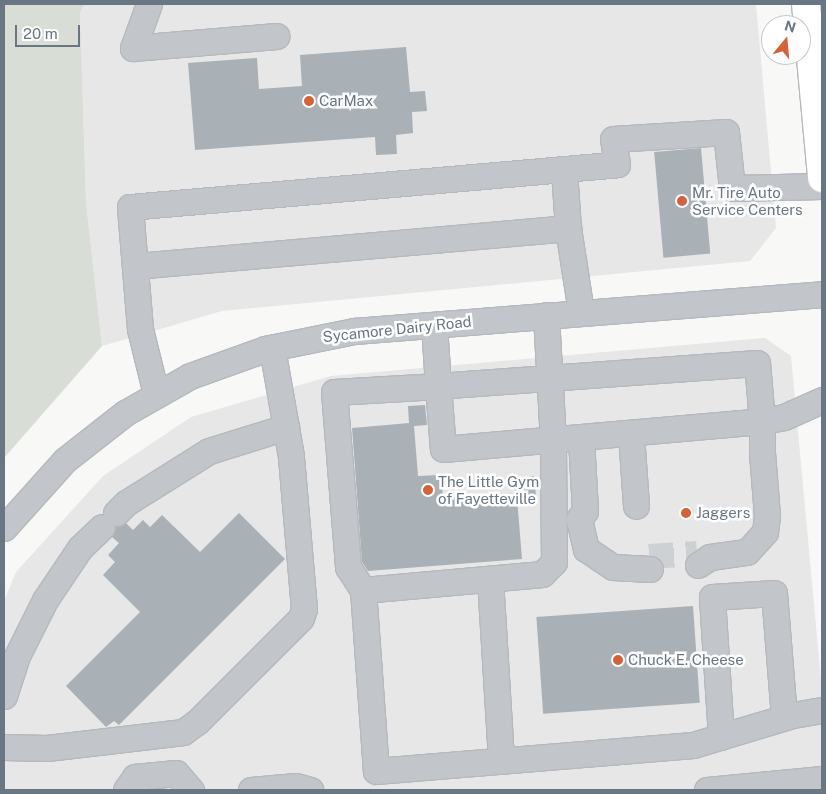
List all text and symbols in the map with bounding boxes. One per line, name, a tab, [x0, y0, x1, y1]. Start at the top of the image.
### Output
scale bar	[18, 15, 82, 47]
north arrow	[761, 15, 811, 65]
text: N	[783, 17, 798, 36]
text: 20 m	[23, 25, 58, 42]
place label: CarMax	[319, 92, 373, 110]
marker: CarMax	[303, 95, 315, 107]
place label: Mr. Tire Auto Service Centers	[692, 183, 803, 218]
marker: Mr. Tire Auto Service Centers	[676, 195, 688, 207]
street label: Sycamore Dairy Road	[322, 312, 472, 346]
place label: The Little Gym of Fayetteville	[438, 472, 539, 507]
marker: The Little Gym of Fayetteville	[422, 484, 434, 496]
place label: Jaggers	[696, 504, 750, 522]
marker: Jaggers	[680, 507, 692, 519]
place label: Chuck E. Cheese	[628, 651, 744, 669]
marker: Chuck E. Cheese	[612, 654, 624, 666]

